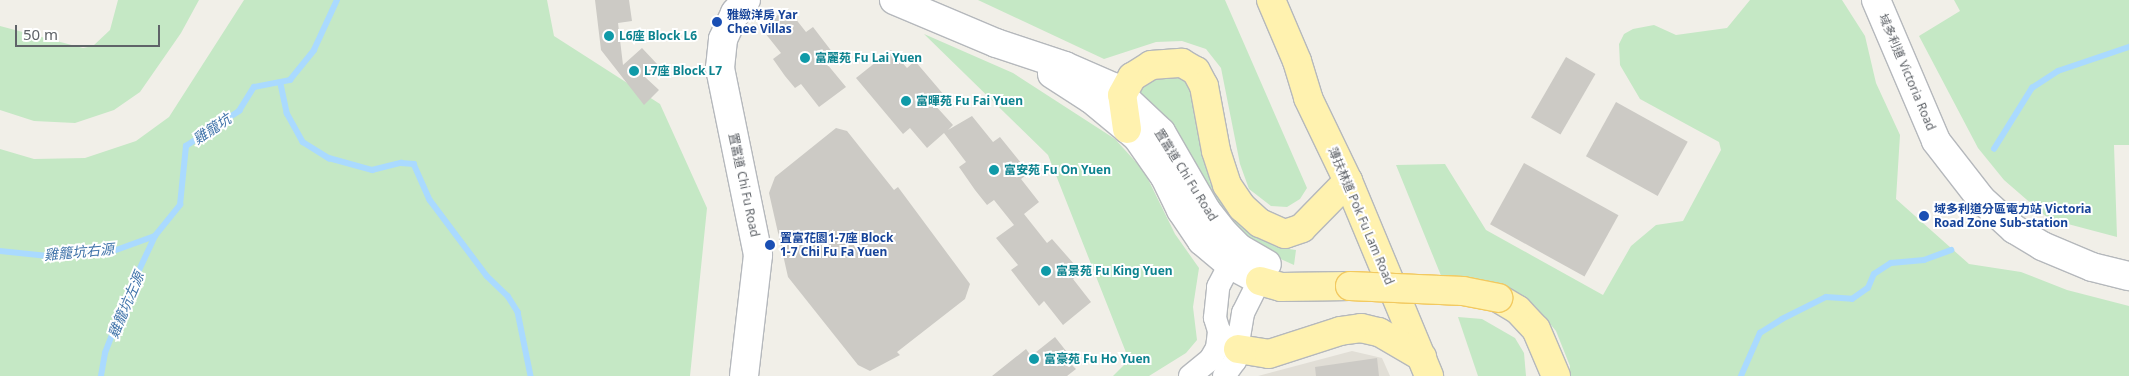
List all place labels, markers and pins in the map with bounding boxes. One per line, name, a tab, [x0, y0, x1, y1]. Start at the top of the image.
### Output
place label: 雅緻洋房 Yar Chee Villas	[727, 8, 798, 36]
marker: 雅緻洋房 Yar Chee Villas	[711, 16, 723, 28]
place label: L6座 Block L6	[619, 29, 697, 43]
marker: L6座 Block L6	[603, 30, 615, 42]
place label: 富麗苑 Fu Lai Yuen	[815, 51, 922, 65]
marker: 富麗苑 Fu Lai Yuen	[799, 52, 811, 64]
place label: L7座 Block L7	[644, 64, 722, 78]
marker: L7座 Block L7	[628, 65, 640, 77]
place label: 富暉苑 Fu Fai Yuen	[916, 94, 1023, 108]
marker: 富暉苑 Fu Fai Yuen	[900, 95, 912, 107]
place label: 富安苑 Fu On Yuen	[1004, 163, 1111, 177]
marker: 富安苑 Fu On Yuen	[988, 164, 1000, 176]
place label: 域多利道分區電力站 Victoria Road Zone Sub-station	[1934, 202, 2092, 230]
marker: 域多利道分區電力站 Victoria Road Zone Sub-station	[1918, 210, 1930, 222]
place label: 置富花園1-7座 Block 1-7 Chi Fu Fa Yuen	[780, 231, 893, 259]
marker: 置富花園1-7座 Block 1-7 Chi Fu Fa Yuen	[764, 239, 776, 251]
place label: 富景苑 Fu King Yuen	[1056, 264, 1173, 278]
marker: 富景苑 Fu King Yuen	[1040, 265, 1052, 277]
place label: 富豪苑 Fu Ho Yuen	[1044, 352, 1150, 366]
marker: 富豪苑 Fu Ho Yuen	[1028, 353, 1040, 365]

